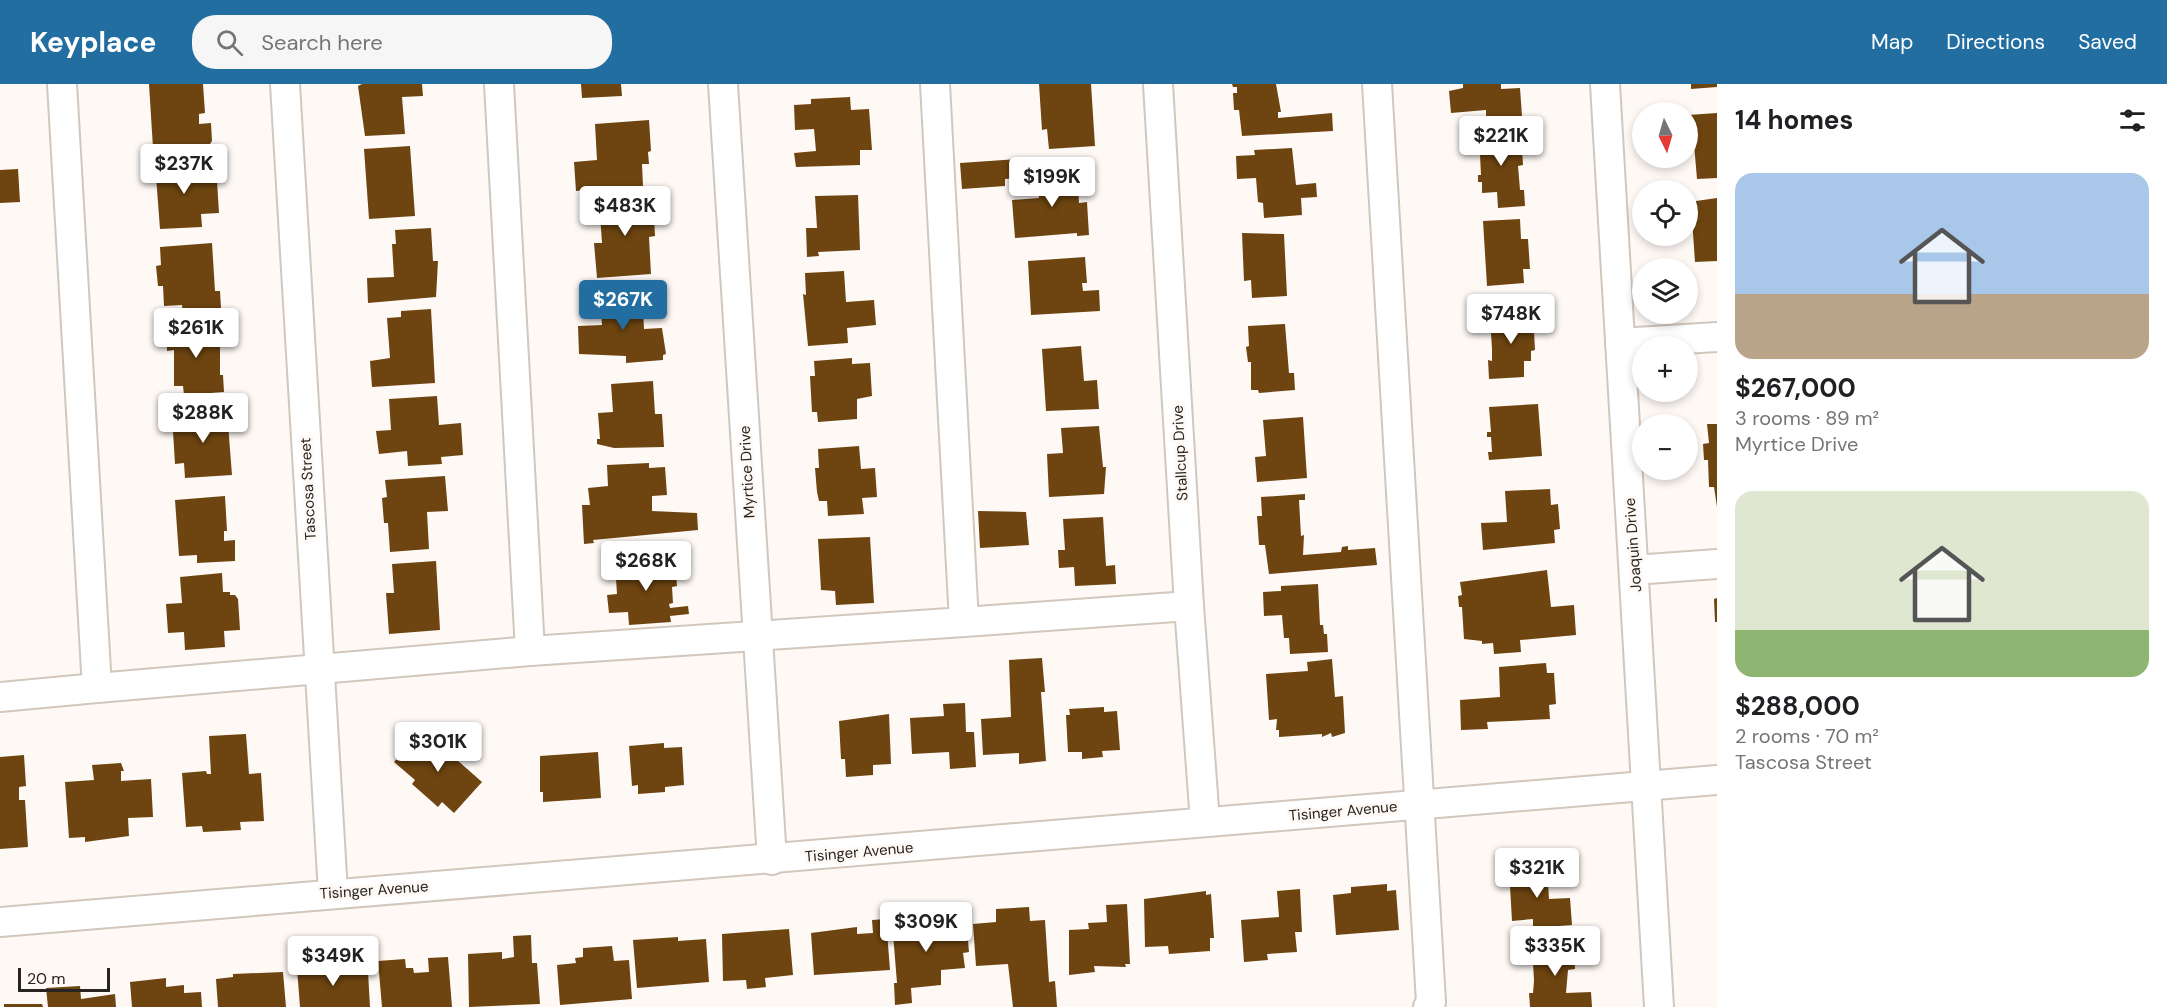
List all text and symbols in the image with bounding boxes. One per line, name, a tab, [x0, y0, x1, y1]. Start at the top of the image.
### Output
search box	[192, 15, 612, 69]
text: Keyplace	[30, 24, 156, 61]
icon: search	[213, 26, 246, 59]
text: Search here	[261, 28, 383, 57]
text: Map	[1871, 28, 1913, 56]
text: Directions	[1946, 28, 2045, 56]
text: Saved	[2078, 28, 2137, 56]
north arrow	[1632, 102, 1698, 168]
map controls	[1632, 102, 1698, 480]
text: 14 homes	[1735, 103, 1853, 137]
icon: filters	[2116, 104, 2149, 137]
pin: $221K	[1459, 116, 1543, 167]
text: $221K	[1473, 122, 1529, 148]
pin: $237K	[142, 144, 226, 195]
text: $237K	[154, 150, 214, 176]
pin: $199K	[1010, 157, 1094, 208]
text: $199K	[1023, 163, 1081, 189]
button: locate	[1632, 180, 1698, 246]
pin: $483K	[583, 186, 667, 237]
text: $483K	[594, 192, 656, 218]
icon: home	[1888, 212, 1996, 320]
button: layers	[1632, 258, 1698, 324]
pin: $267K	[581, 280, 665, 331]
text: $267K	[593, 286, 653, 312]
pin: $748K	[1469, 294, 1553, 345]
text: $748K	[1481, 300, 1541, 326]
pin: $261K	[154, 308, 238, 359]
text: $261K	[168, 314, 224, 340]
button: +	[1632, 336, 1698, 402]
text: $267,000	[1735, 371, 1856, 405]
pin: $288K	[161, 393, 245, 444]
text: $288K	[172, 399, 234, 425]
street label: Stallcup Drive	[1168, 405, 1192, 501]
text: 3 rooms · 89 m²	[1735, 405, 1879, 431]
button: −	[1632, 414, 1698, 480]
street label: Myrtice Drive	[735, 425, 759, 519]
text: Myrtice Drive	[1735, 431, 1858, 457]
street label: Tascosa Street	[295, 437, 321, 541]
street label: Joaquin Drive	[1620, 497, 1646, 593]
icon: home	[1888, 530, 1996, 638]
pin: $268K	[604, 541, 688, 592]
text: $268K	[615, 547, 677, 573]
text: $288,000	[1735, 689, 1860, 723]
pin: $301K	[396, 722, 480, 773]
text: 2 rooms · 70 m²	[1735, 723, 1879, 749]
text: $301K	[409, 728, 467, 754]
text: Tascosa Street	[1735, 749, 1872, 775]
street label: Tisinger Avenue	[1288, 796, 1398, 826]
street label: Tisinger Avenue	[804, 837, 914, 867]
pin: $321K	[1495, 848, 1579, 899]
text: $321K	[1509, 854, 1565, 880]
street label: Tisinger Avenue	[319, 876, 429, 904]
pin: $309K	[884, 902, 968, 953]
text: $309K	[894, 908, 958, 934]
pin: $335K	[1513, 926, 1597, 977]
text: $335K	[1524, 932, 1586, 958]
pin: $349K	[291, 936, 375, 987]
text: $349K	[302, 942, 364, 968]
scale bar	[18, 965, 110, 992]
text: 20 m	[27, 968, 66, 989]

